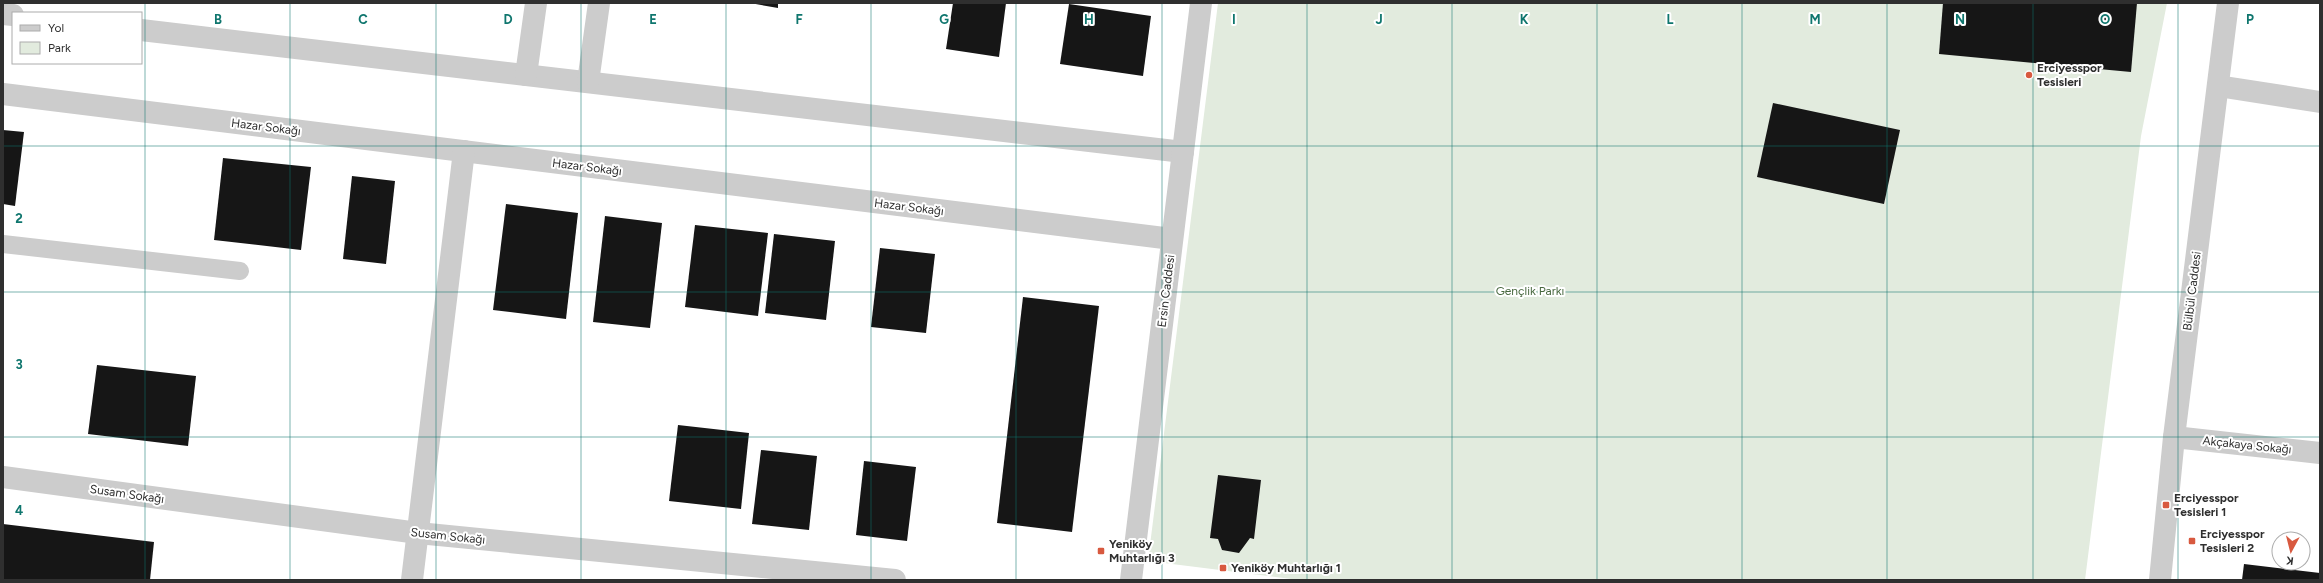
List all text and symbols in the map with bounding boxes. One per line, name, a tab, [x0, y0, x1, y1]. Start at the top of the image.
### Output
legend	[12, 12, 142, 64]
text: B	[214, 12, 222, 27]
text: C	[358, 12, 368, 27]
text: D	[503, 12, 513, 27]
text: E	[649, 12, 657, 27]
text: F	[795, 12, 803, 27]
text: G	[939, 12, 949, 27]
text: H	[1084, 12, 1094, 27]
text: I	[1232, 12, 1236, 27]
text: J	[1375, 12, 1383, 27]
text: K	[1520, 12, 1529, 27]
text: L	[1667, 12, 1674, 27]
text: M	[1809, 12, 1821, 27]
text: N	[1955, 12, 1965, 27]
text: O	[2100, 12, 2110, 27]
text: P	[2246, 12, 2254, 27]
text: Yol	[48, 21, 64, 35]
text: Park	[48, 41, 71, 55]
place label: Erciyesspor Tesisleri	[2037, 61, 2102, 89]
marker: Erciyesspor Tesisleri	[2024, 70, 2034, 80]
street label: Hazar Sokağı	[230, 116, 302, 138]
street label: Hazar Sokağı	[551, 156, 623, 178]
street label: Hazar Sokağı	[873, 196, 945, 218]
text: 2	[15, 211, 23, 226]
street label: Bülbül Caddesi	[2180, 251, 2204, 331]
street label: Ersin Caddesi	[1155, 254, 1177, 328]
park label: Gençlik Parkı	[1496, 284, 1564, 298]
text: 3	[15, 357, 23, 372]
street label: Akçakaya Sokağı	[2202, 433, 2292, 457]
street label: Susam Sokağı	[89, 482, 165, 506]
place label: Erciyesspor Tesisleri 1	[2174, 491, 2239, 519]
marker: Erciyesspor Tesisleri 1	[2161, 500, 2171, 510]
text: 4	[15, 503, 23, 518]
street label: Susam Sokağı	[410, 525, 486, 547]
place label: Erciyesspor Tesisleri 2	[2200, 527, 2265, 555]
north arrow	[2271, 531, 2311, 571]
marker: Erciyesspor Tesisleri 2	[2187, 536, 2197, 546]
place label: Yeniköy Muhtarlığı 3	[1109, 537, 1175, 565]
marker: Yeniköy Muhtarlığı 3	[1096, 546, 1106, 556]
text: K	[2285, 553, 2294, 567]
place label: Yeniköy Muhtarlığı 1	[1231, 561, 1341, 575]
marker: Yeniköy Muhtarlığı 1	[1218, 563, 1228, 573]

